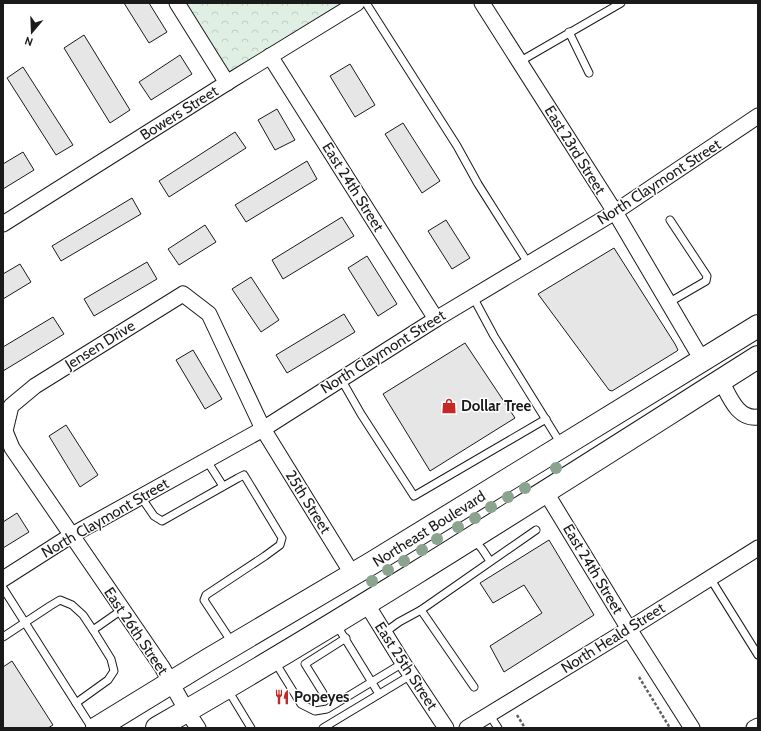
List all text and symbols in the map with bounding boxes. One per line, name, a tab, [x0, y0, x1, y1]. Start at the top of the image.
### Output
north arrow	[12, 12, 52, 52]
text: N	[23, 34, 35, 49]
street label: Bowers Street	[137, 82, 221, 144]
street label: East 23rd Street	[541, 102, 609, 198]
street label: North Claymont Street	[594, 135, 724, 229]
street label: East 24th Street	[318, 139, 388, 235]
street label: North Claymont Street	[317, 306, 449, 398]
street label: Jensen Drive	[61, 316, 139, 374]
shop icon: Dollar Tree	[440, 397, 458, 415]
place label: Dollar Tree	[461, 397, 532, 415]
street label: 25th Street	[282, 467, 334, 537]
street label: North Claymont Street	[38, 474, 172, 562]
street label: Northeast Boulevard	[369, 487, 489, 571]
street label: East 24th Street	[559, 521, 627, 617]
street label: East 26th Street	[100, 584, 172, 678]
street label: North Heald Street	[558, 599, 668, 677]
street label: East 25th Street	[371, 619, 441, 713]
restaurant icon: Popeyes	[273, 688, 291, 706]
place label: Popeyes	[294, 688, 349, 706]

